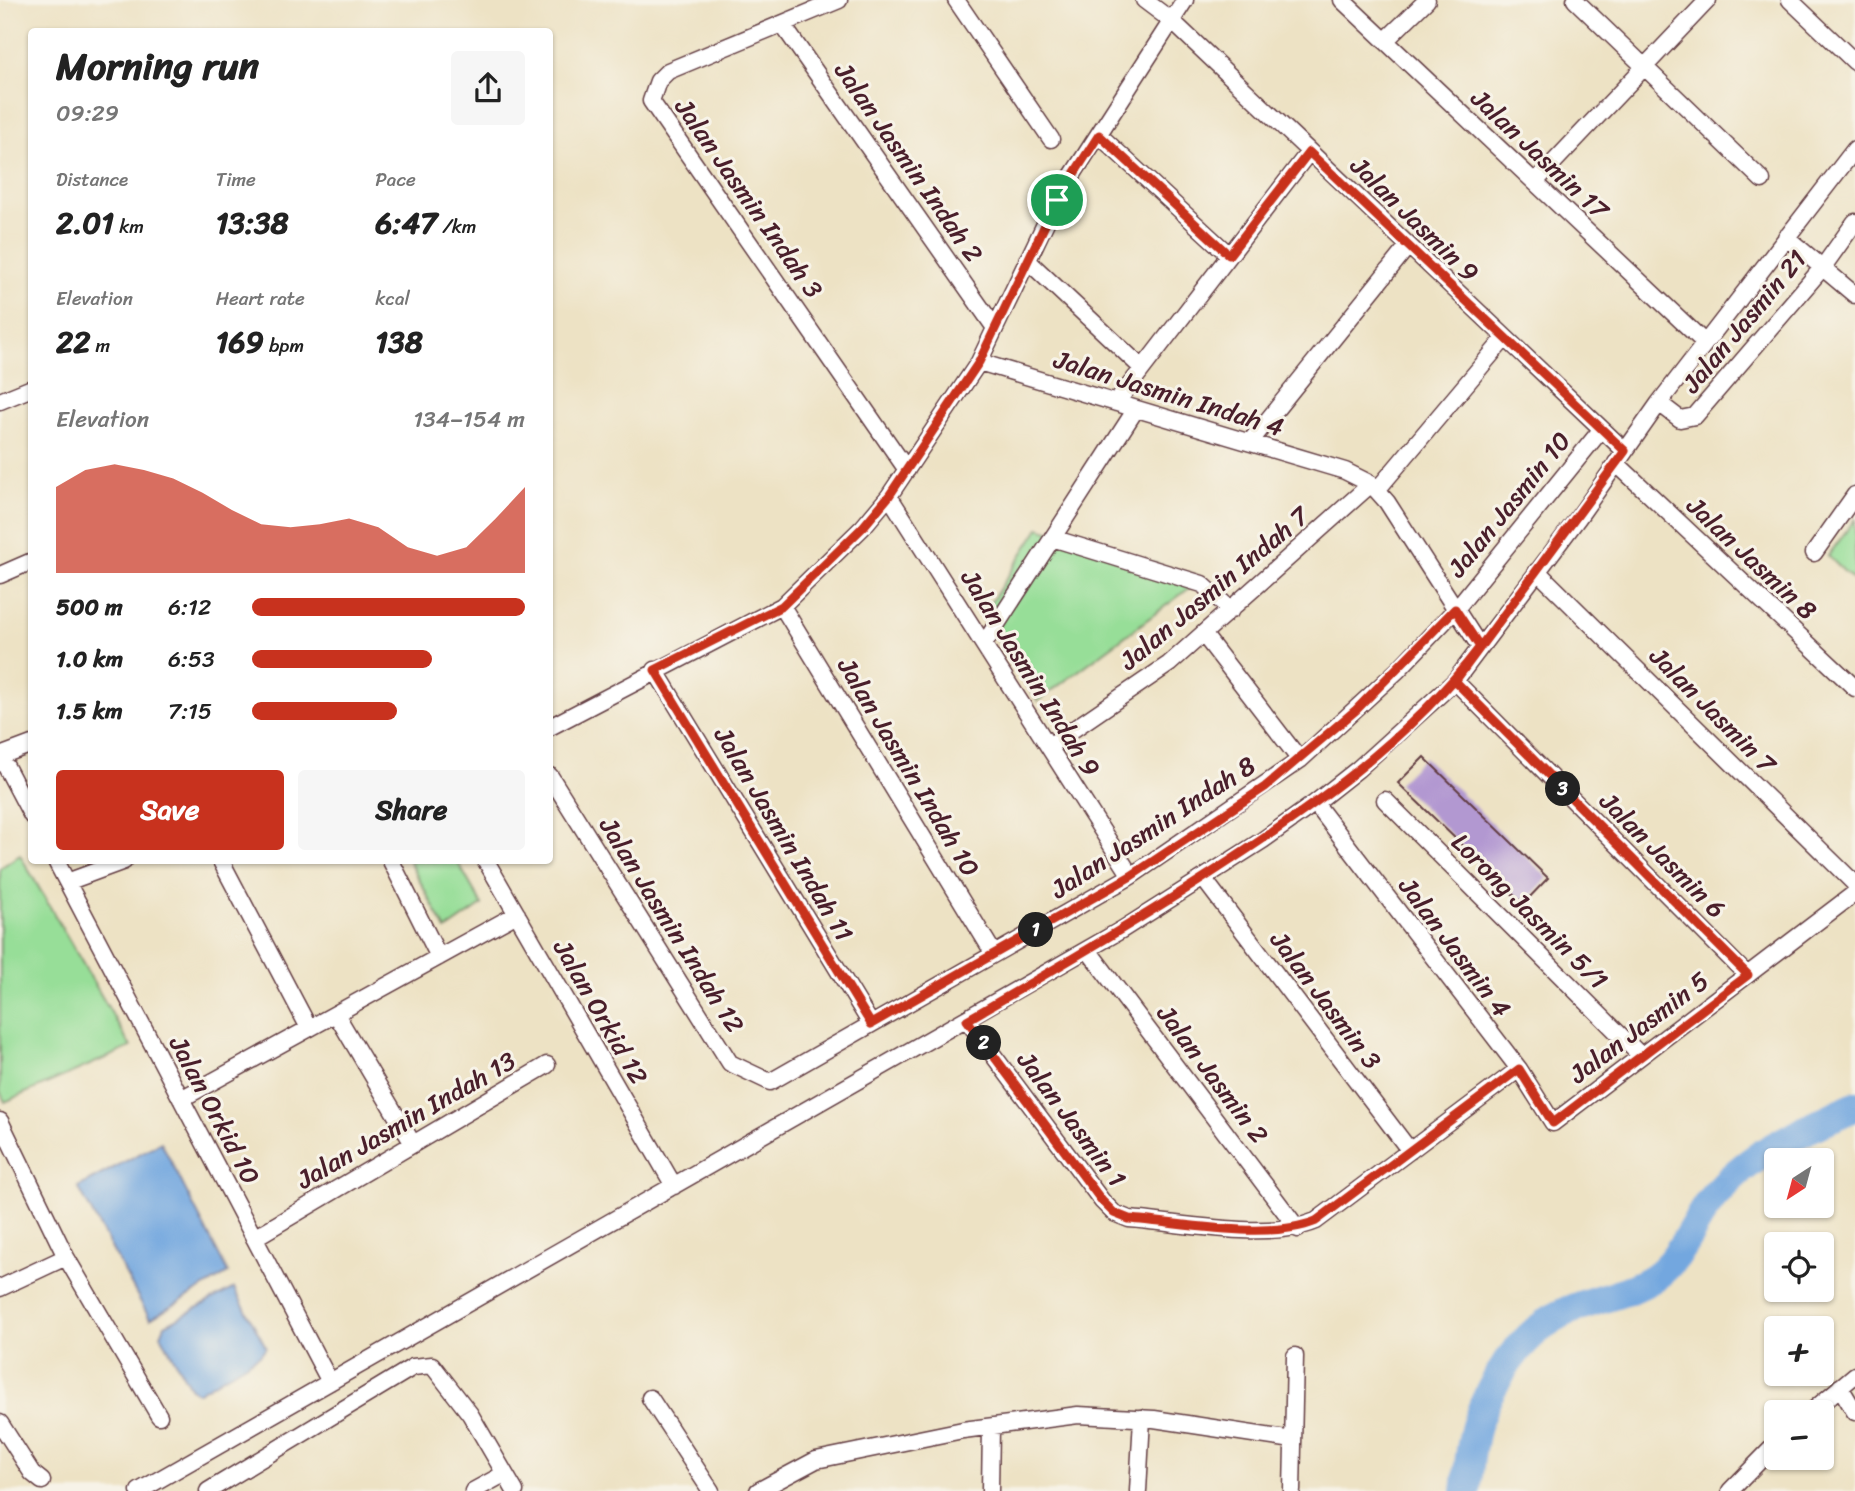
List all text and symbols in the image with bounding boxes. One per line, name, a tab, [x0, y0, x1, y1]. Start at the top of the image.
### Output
text: Morning run	[56, 33, 259, 100]
button: share	[451, 51, 525, 125]
street label: Jalan Jasmin Indah 2	[822, 51, 996, 272]
street label: Jalan Jasmin 17	[1459, 76, 1622, 232]
street label: Jalan Jasmin Indah 3	[662, 87, 836, 308]
text: 09:29	[56, 93, 119, 134]
street label: Jalan Jasmin 9	[1338, 144, 1491, 293]
text: Distance	[56, 163, 128, 196]
text: Time	[216, 163, 256, 196]
text: Pace	[375, 163, 416, 196]
pin	[1027, 170, 1087, 230]
icon: arrive	[1038, 181, 1076, 219]
text: 2.01	[56, 196, 114, 250]
text: 13:38	[216, 196, 289, 250]
text: 6:47	[375, 196, 437, 250]
text: km	[114, 210, 144, 243]
text: /km	[437, 210, 476, 243]
street label: Jalan Jasmin 21	[1669, 239, 1818, 404]
text: Elevation	[56, 282, 133, 315]
text: Heart rate	[216, 282, 305, 315]
text: kcal	[375, 282, 410, 315]
text: 22	[56, 315, 91, 369]
text: 169	[216, 315, 264, 369]
text: 138	[375, 315, 423, 369]
text: m	[91, 329, 110, 362]
text: bpm	[264, 329, 304, 362]
street label: Jalan Jasmin Indah 4	[1047, 336, 1290, 450]
text: Elevation	[56, 399, 149, 440]
text: 134–154 m	[413, 399, 525, 440]
street label: Jalan Jasmin 10	[1435, 420, 1583, 588]
street label: Jalan Jasmin 8	[1675, 484, 1829, 632]
street label: Jalan Jasmin Indah 7	[1108, 493, 1321, 682]
street label: Jalan Jasmin Indah 9	[948, 559, 1114, 786]
text: 500 m	[56, 587, 123, 628]
text: 6:12	[168, 587, 211, 628]
street label: Jalan Jasmin 7	[1638, 635, 1789, 786]
text: 1.0 km	[56, 639, 123, 680]
text: 6:53	[168, 639, 215, 680]
street label: Jalan Jasmin Indah 10	[825, 647, 993, 886]
text: 1.5 km	[56, 691, 123, 732]
text: 7:15	[168, 691, 212, 732]
street label: Jalan Jasmin Indah 11	[701, 717, 867, 950]
street label: Jalan Jasmin Indah 8	[1040, 743, 1265, 912]
button: Save	[56, 770, 284, 850]
button: Share	[298, 770, 525, 850]
pin: 3	[1546, 772, 1580, 806]
text: 3	[1557, 772, 1568, 805]
street label: Jalan Jasmin 6	[1588, 780, 1738, 930]
street label: Jalan Jasmin Indah 12	[586, 807, 757, 1042]
street label: Lorong Jasmin 5/1	[1440, 821, 1620, 1001]
street label: Jalan Jasmin 4	[1386, 866, 1523, 1027]
pin: 1	[1018, 912, 1054, 948]
text: 1	[1031, 913, 1040, 946]
street label: Jalan Jasmin 3	[1258, 920, 1394, 1080]
street label: Jalan Orkid 12	[540, 930, 661, 1093]
street label: Jalan Jasmin 5	[1558, 959, 1719, 1096]
street label: Jalan Jasmin 2	[1144, 993, 1281, 1154]
street label: Jalan Orkid 10	[156, 1026, 274, 1193]
pin: 2	[967, 1026, 1002, 1060]
text: 2	[978, 1026, 989, 1059]
street label: Jalan Jasmin Indah 13	[287, 1038, 525, 1202]
street label: Jalan Jasmin 1	[1004, 1040, 1139, 1197]
north arrow	[1764, 1148, 1834, 1218]
map controls	[1764, 1148, 1834, 1470]
button: locate	[1764, 1232, 1834, 1302]
button: +	[1764, 1316, 1834, 1386]
button: −	[1764, 1400, 1834, 1470]

